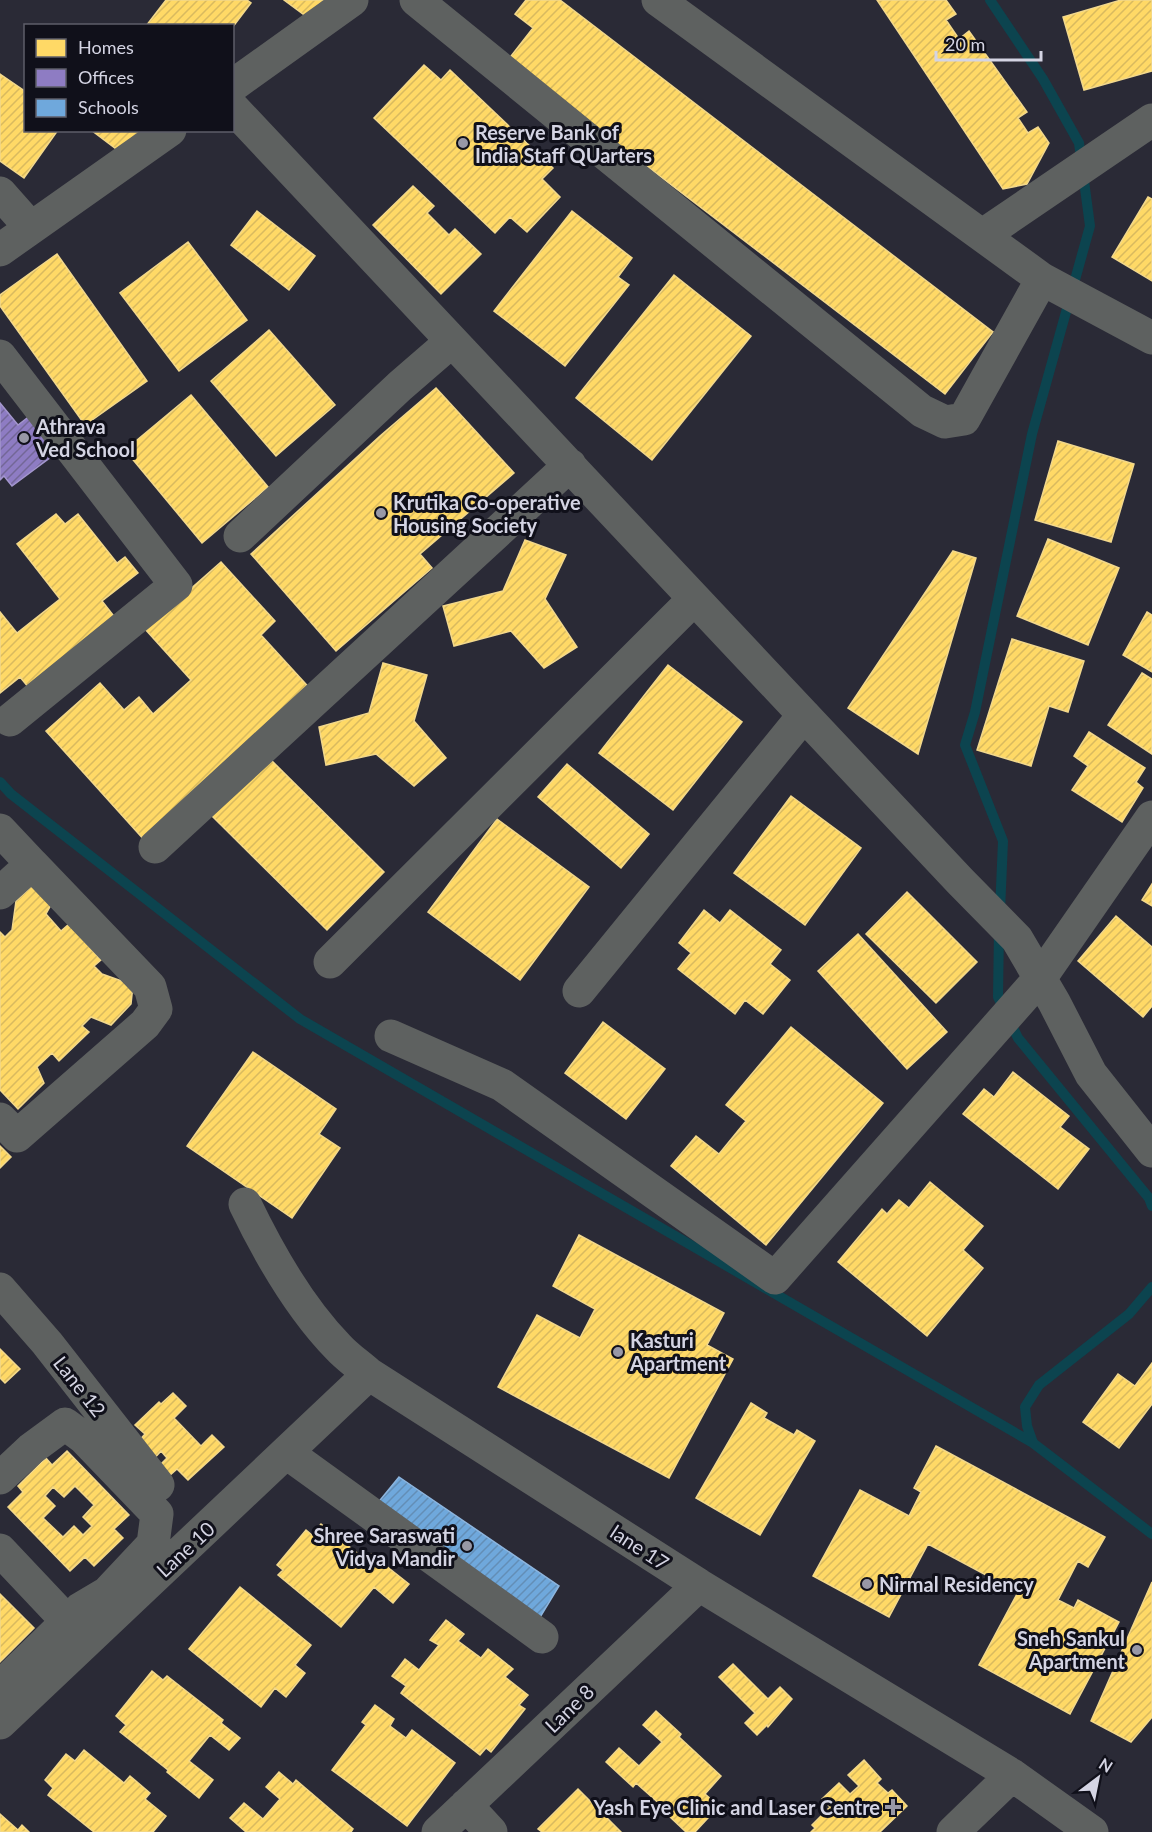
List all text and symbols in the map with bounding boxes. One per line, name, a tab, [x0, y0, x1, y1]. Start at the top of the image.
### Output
legend	[24, 24, 234, 132]
scale bar	[936, 24, 1041, 62]
text: 20 m	[945, 33, 985, 55]
text: Homes	[78, 36, 134, 58]
text: Offices	[78, 66, 134, 88]
text: Schools	[78, 96, 139, 118]
place label: Reserve Bank of India Staff QUarters	[475, 120, 652, 167]
marker: Reserve Bank of India Staff QUarters	[456, 136, 470, 150]
place label: Athrava Ved School	[35, 414, 135, 461]
marker: Athrava Ved School	[17, 431, 31, 445]
place label: Krutika Co-operative Housing Society	[393, 490, 581, 537]
marker: Krutika Co-operative Housing Society	[374, 506, 388, 520]
place label: Kasturi Apartment	[629, 1328, 727, 1375]
marker: Kasturi Apartment	[611, 1345, 625, 1359]
street label: Lane 12	[49, 1351, 111, 1421]
street label: Lane 10	[151, 1516, 219, 1582]
street label: lane 17	[606, 1519, 674, 1575]
place label: Shree Saraswati Vidya Mandir	[313, 1523, 456, 1570]
marker: Shree Saraswati Vidya Mandir	[460, 1539, 474, 1553]
place label: Nirmal Residency	[879, 1572, 1034, 1596]
marker: Nirmal Residency	[860, 1577, 874, 1591]
place label: Sneh Sankul Apartment	[1017, 1626, 1126, 1673]
marker: Sneh Sankul Apartment	[1130, 1643, 1144, 1657]
street label: Lane 8	[540, 1679, 598, 1737]
north arrow	[1068, 1748, 1128, 1808]
text: N	[1096, 1754, 1116, 1776]
place label: Yash Eye Clinic and Laser Centre	[592, 1795, 880, 1819]
marker: Yash Eye Clinic and Laser Centre	[884, 1798, 902, 1816]

